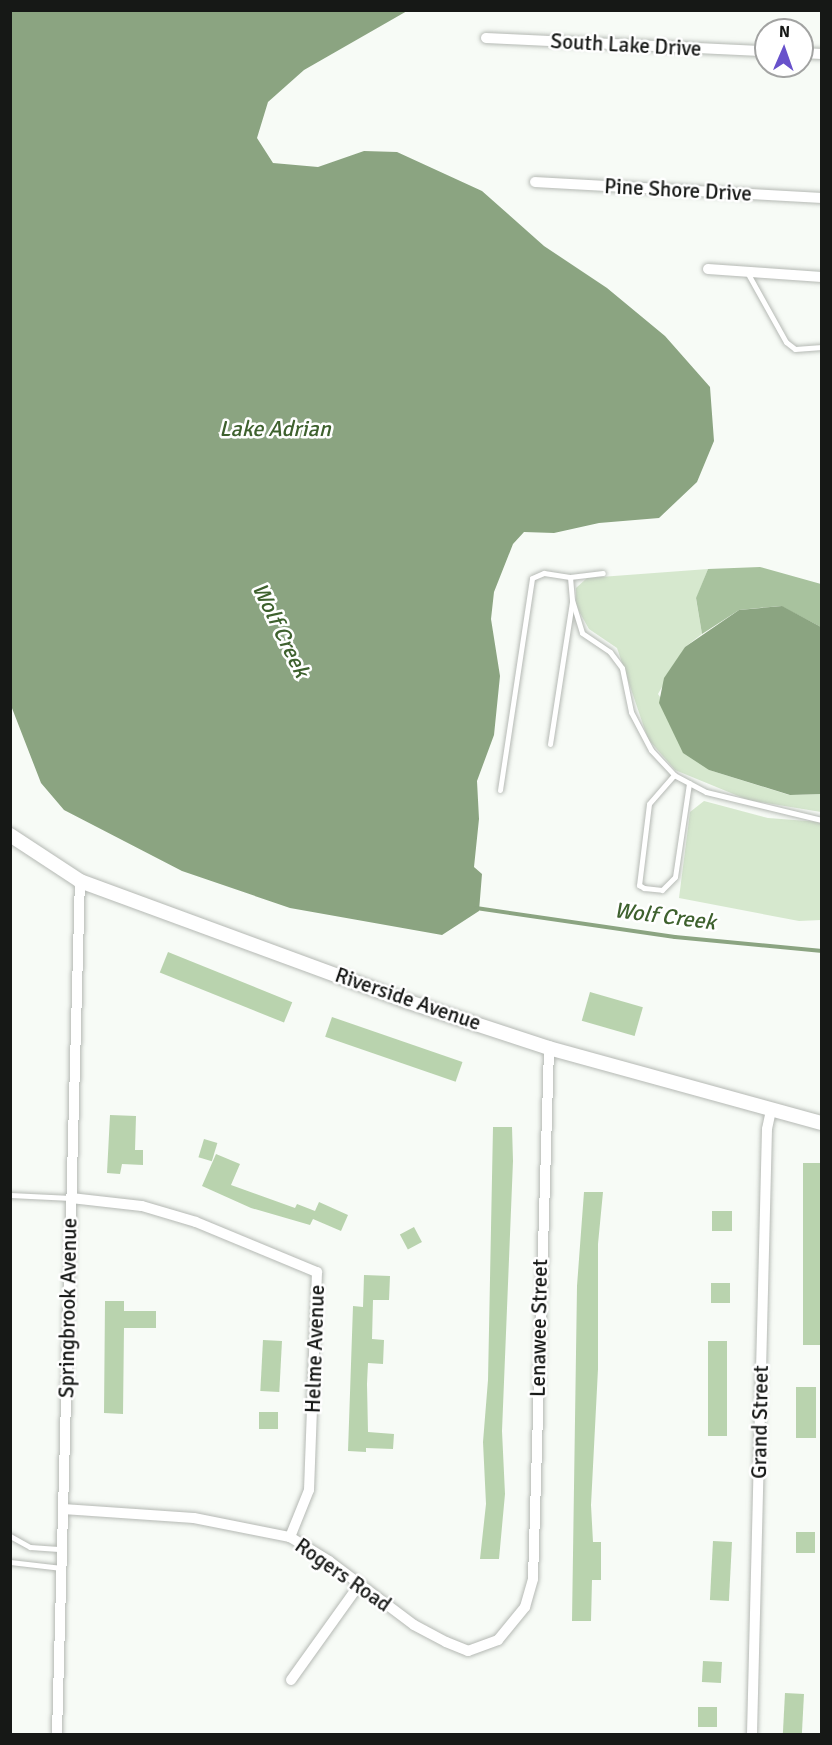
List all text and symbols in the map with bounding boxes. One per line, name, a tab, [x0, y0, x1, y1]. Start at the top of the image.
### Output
north arrow	[754, 18, 814, 78]
text: N	[779, 22, 790, 42]
street label: South Lake Drive	[550, 28, 702, 62]
street label: Pine Shore Drive	[604, 174, 752, 206]
water label: Lake Adrian	[219, 416, 331, 442]
water label: Wolf Creek	[247, 578, 315, 682]
water label: Wolf Creek	[613, 897, 717, 935]
street label: Riverside Avenue	[332, 962, 484, 1036]
street label: Springbrook Avenue	[54, 1218, 82, 1398]
street label: Lenawee Street	[525, 1259, 553, 1397]
street label: Helme Avenue	[300, 1284, 330, 1414]
street label: Grand Street	[746, 1365, 774, 1479]
street label: Rogers Road	[290, 1533, 396, 1617]

